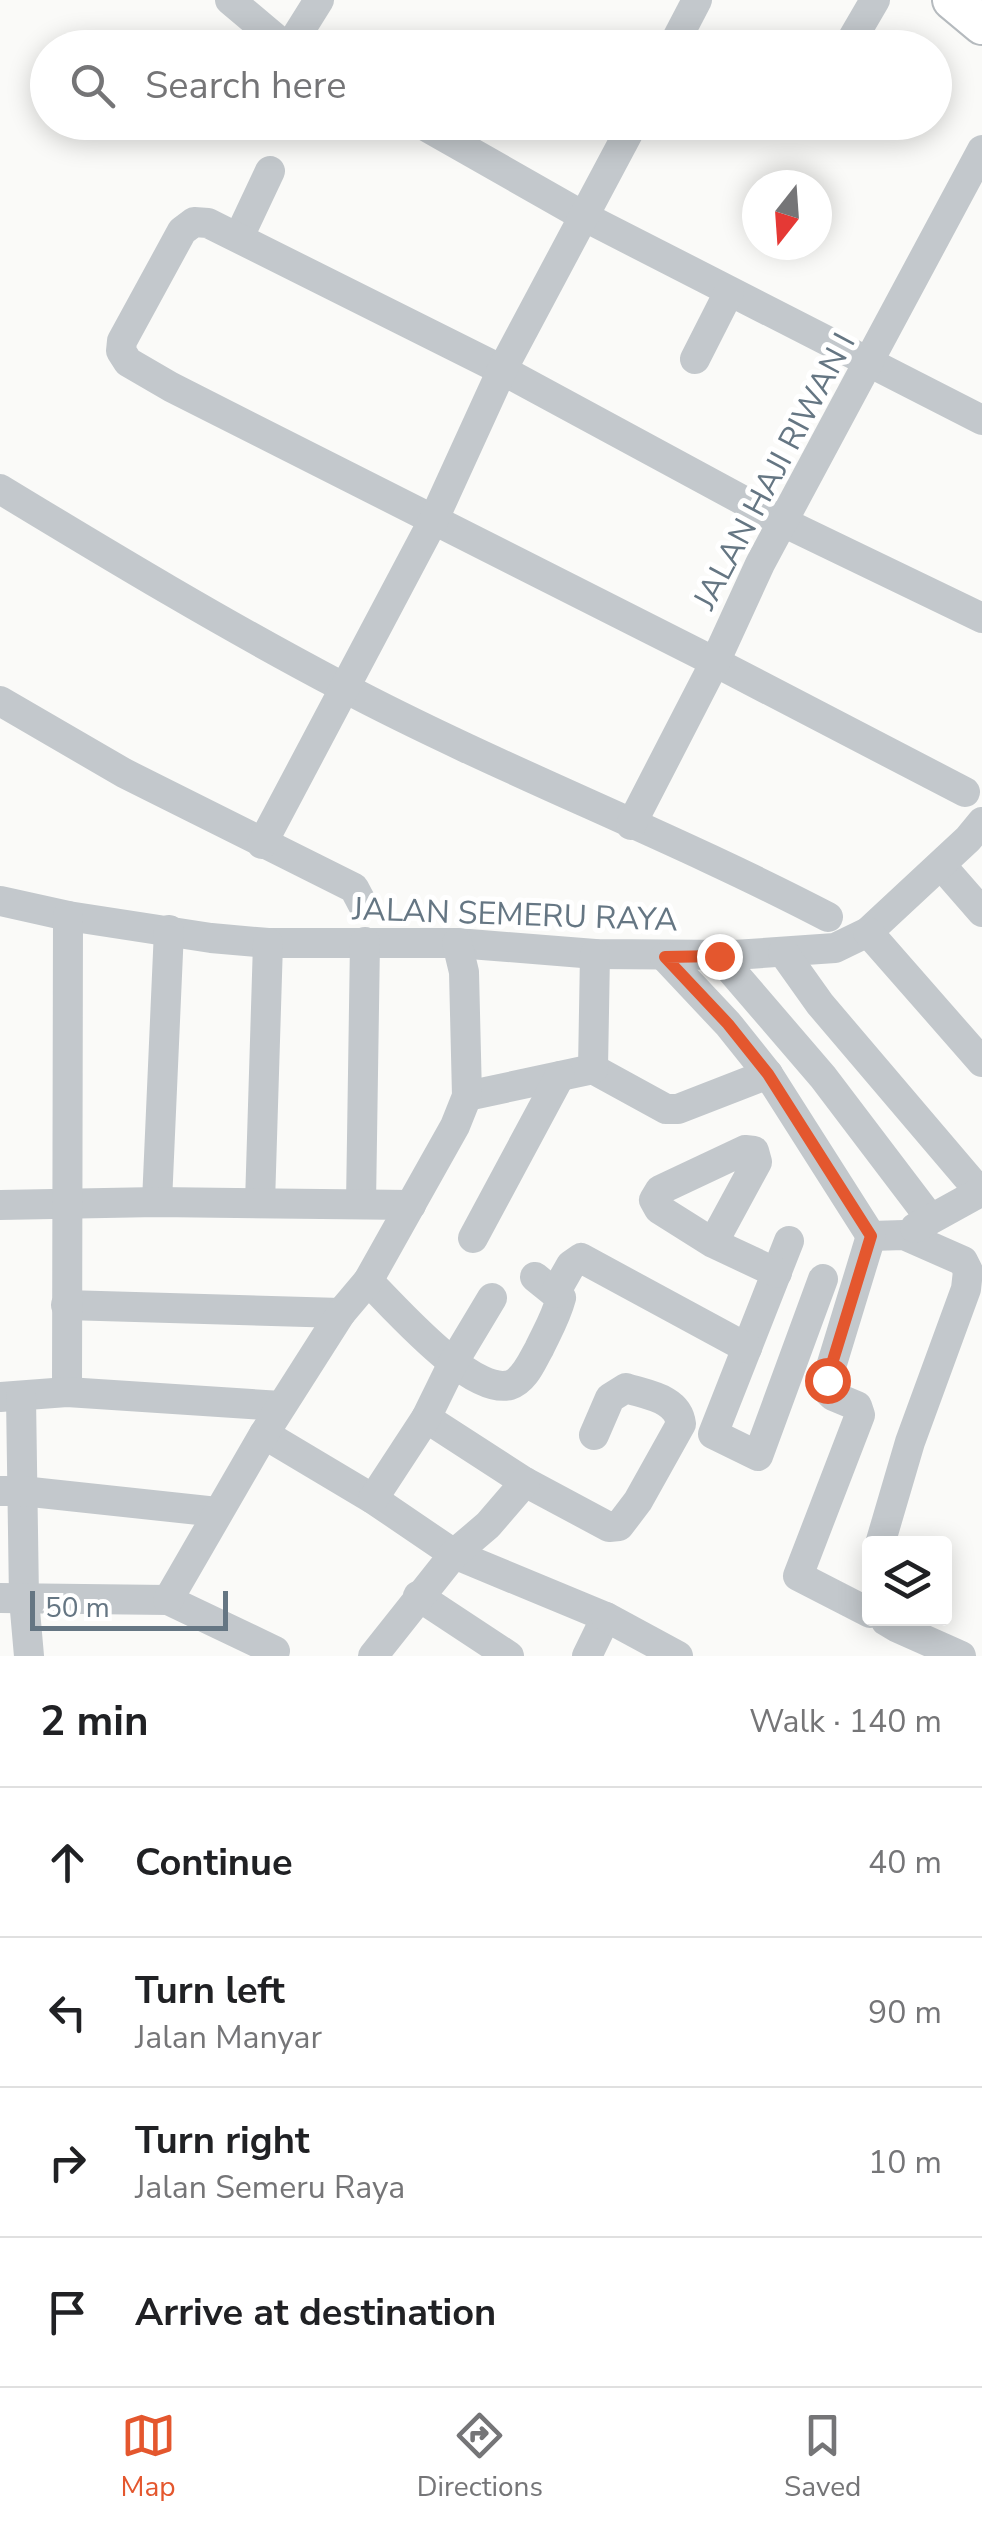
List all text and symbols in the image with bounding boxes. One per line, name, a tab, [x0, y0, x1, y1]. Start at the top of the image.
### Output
search box	[30, 30, 952, 140]
icon: search	[65, 58, 120, 113]
text: Search here	[145, 60, 346, 111]
north arrow	[742, 170, 832, 260]
street label: JALAN HAJI RIWAN I	[683, 325, 866, 618]
street label: JALAN SEMERU RAYA	[351, 887, 678, 942]
route end	[697, 934, 743, 980]
route start	[805, 1358, 851, 1404]
map controls	[862, 1536, 952, 1626]
button: layers	[862, 1536, 952, 1626]
scale bar	[30, 1586, 228, 1630]
text: 50 m	[45, 1589, 110, 1627]
text: 2 min	[40, 1693, 149, 1750]
text: Walk · 140 m	[749, 1700, 942, 1743]
icon: ahead	[40, 1835, 95, 1890]
text: Continue	[135, 1837, 293, 1888]
text: 40 m	[868, 1841, 942, 1884]
text: Turn left	[135, 1965, 285, 2016]
icon: left	[40, 1985, 95, 2040]
text: 90 m	[868, 1991, 942, 2034]
text: Jalan Manyar	[135, 2016, 322, 2059]
text: Turn right	[135, 2115, 310, 2166]
icon: right	[40, 2135, 95, 2190]
text: 10 m	[868, 2141, 942, 2184]
text: Jalan Semeru Raya	[135, 2166, 405, 2209]
icon: arrive	[40, 2285, 95, 2340]
text: Arrive at destination	[135, 2287, 496, 2338]
tab: Map	[121, 2408, 176, 2506]
tab: Directions	[417, 2408, 543, 2506]
tab: Saved	[784, 2408, 861, 2506]

